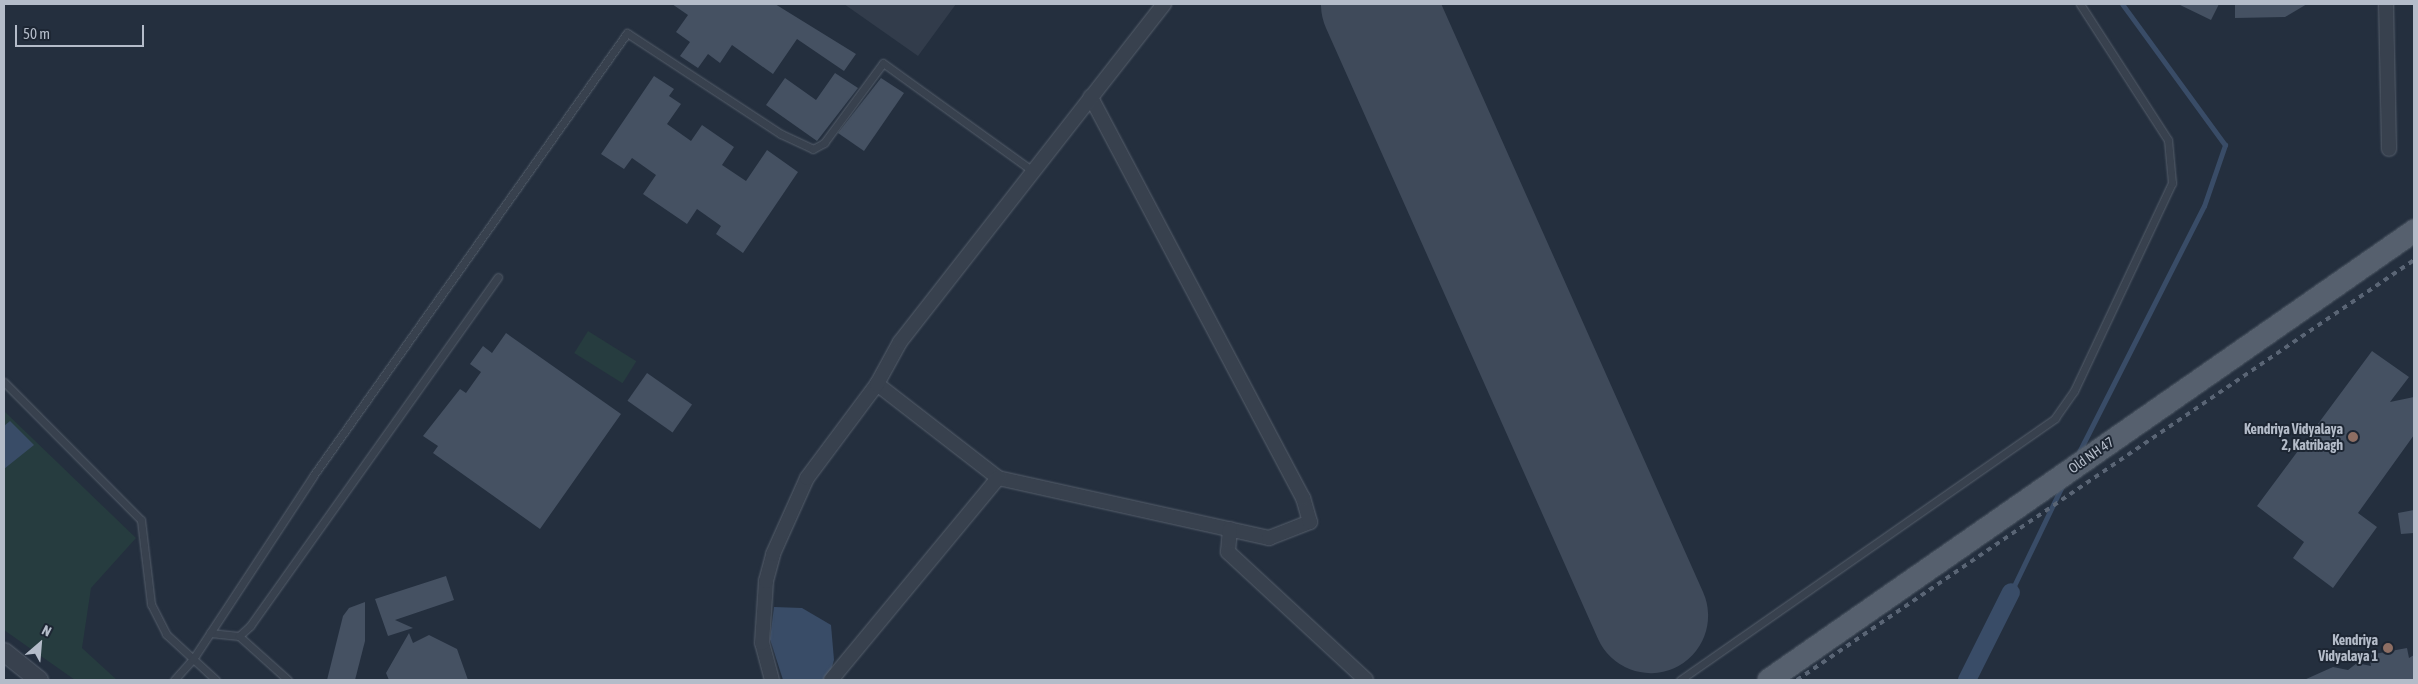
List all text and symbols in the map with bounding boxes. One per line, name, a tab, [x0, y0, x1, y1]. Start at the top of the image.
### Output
scale bar	[18, 15, 146, 47]
text: 50 m	[23, 25, 50, 42]
place label: Kendriya Vidyalaya 2, Katribagh	[2244, 421, 2343, 454]
marker: Kendriya Vidyalaya 2, Katribagh	[2347, 431, 2359, 443]
street label: Old NH 47	[2065, 433, 2117, 477]
north arrow	[15, 619, 65, 669]
text: N	[39, 622, 54, 640]
place label: Kendriya Vidyalaya 1	[2318, 632, 2378, 664]
marker: Kendriya Vidyalaya 1	[2382, 642, 2394, 654]

